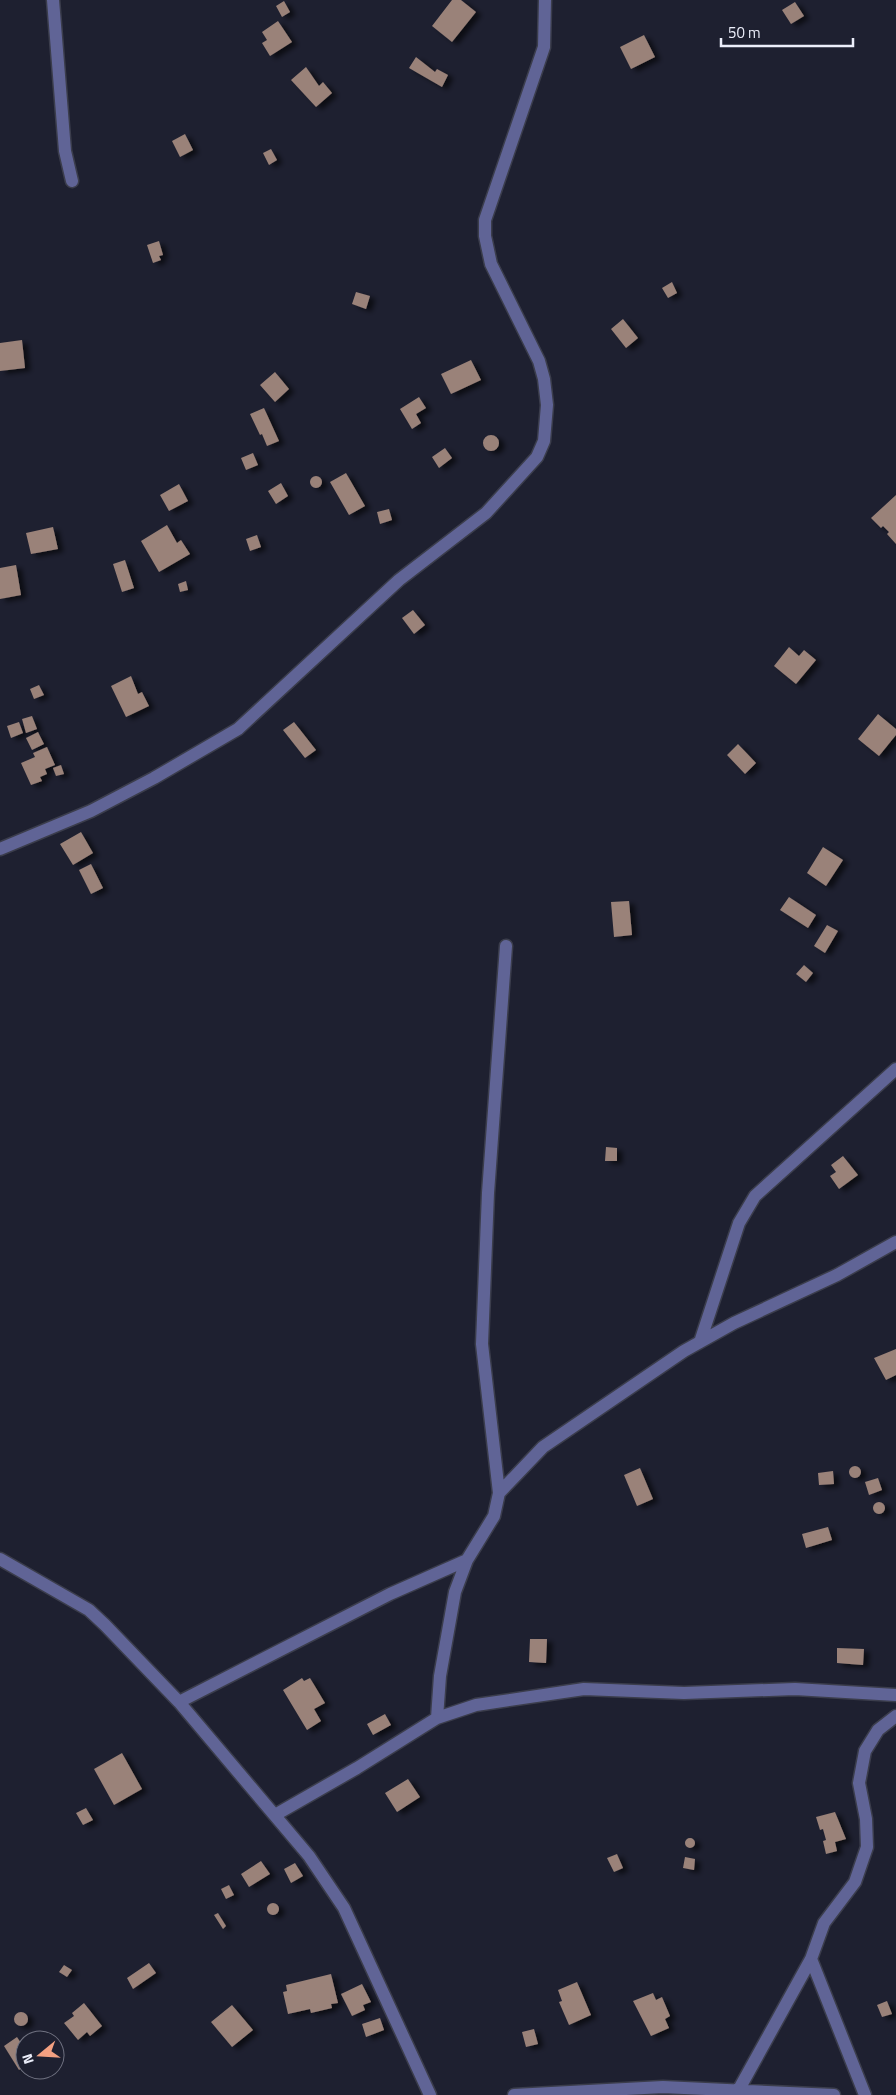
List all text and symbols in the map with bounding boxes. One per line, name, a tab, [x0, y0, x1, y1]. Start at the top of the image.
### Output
scale bar	[721, 15, 854, 47]
text: 50 m	[728, 21, 761, 44]
north arrow	[15, 2030, 65, 2080]
text: N	[16, 2051, 39, 2067]

